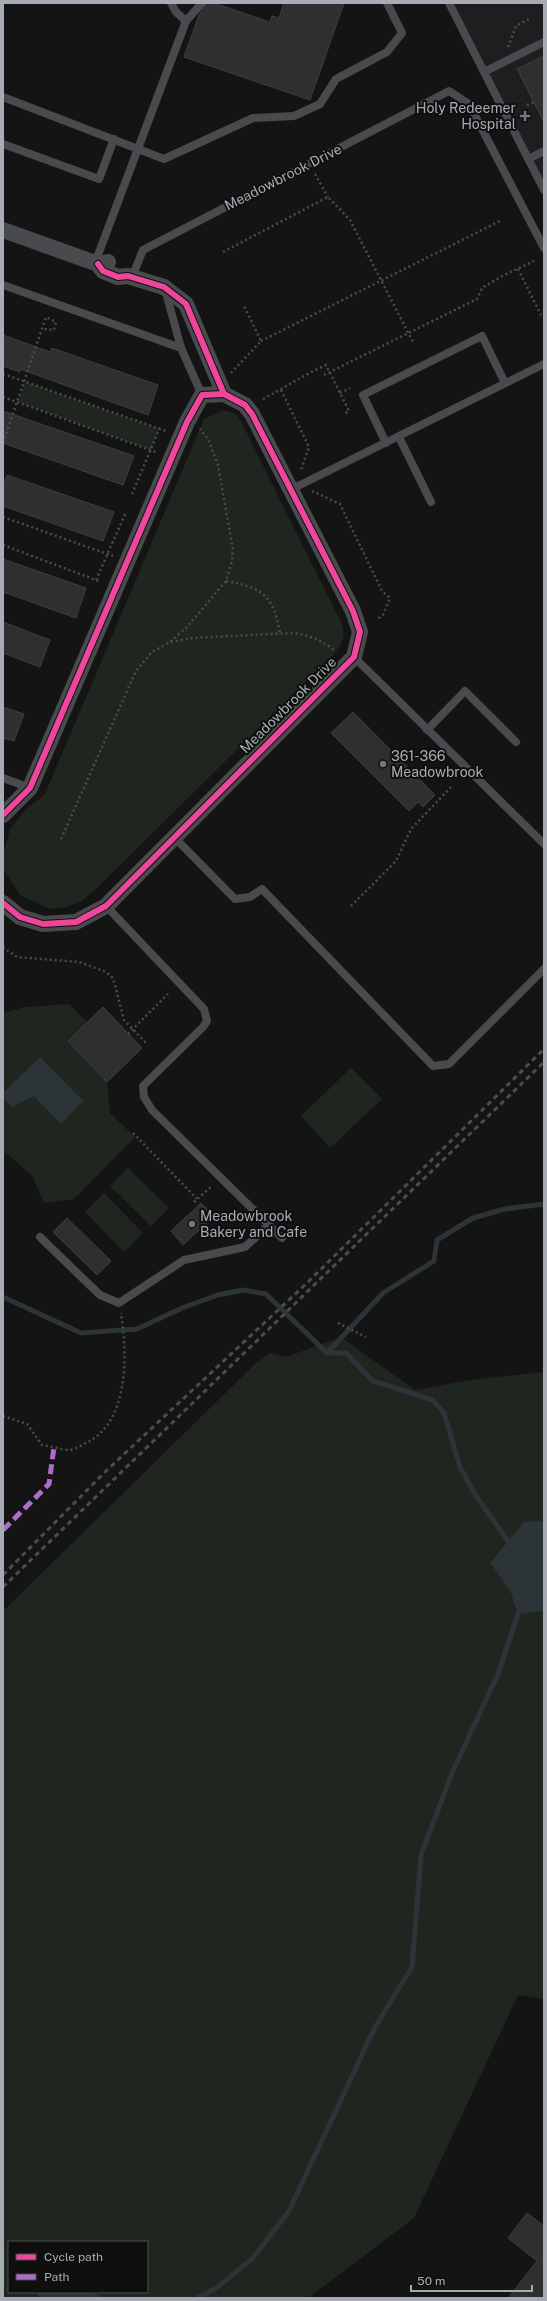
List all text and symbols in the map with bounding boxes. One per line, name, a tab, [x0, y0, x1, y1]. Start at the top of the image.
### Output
place label: Holy Redeemer Hospital	[416, 100, 516, 132]
marker: Holy Redeemer Hospital	[519, 110, 531, 122]
street label: Meadowbrook Drive	[222, 140, 344, 213]
street label: Meadowbrook Drive	[237, 654, 339, 756]
place label: 361-366 Meadowbrook	[391, 748, 484, 780]
marker: 361-366 Meadowbrook	[378, 759, 388, 769]
place label: Meadowbrook Bakery and Cafe	[200, 1208, 307, 1240]
marker: Meadowbrook Bakery and Cafe	[187, 1219, 197, 1229]
legend	[8, 2241, 148, 2293]
text: Cycle path	[44, 2250, 103, 2264]
scale bar	[411, 2267, 532, 2293]
text: Path	[44, 2270, 70, 2284]
text: 50 m	[417, 2274, 445, 2288]

